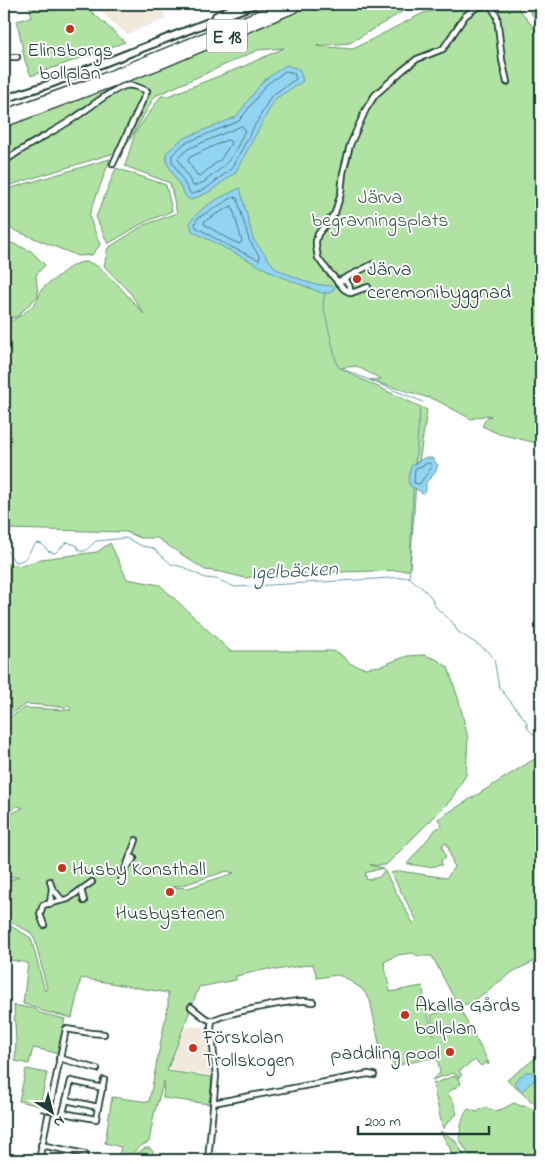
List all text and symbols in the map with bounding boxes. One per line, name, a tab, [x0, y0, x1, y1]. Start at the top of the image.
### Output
road number: E 18	[207, 20, 247, 52]
marker: Elinsborgs bollplan	[64, 23, 76, 35]
place label: Elinsborgs bollplan	[27, 37, 113, 89]
park label: Järva begravningsplats	[311, 184, 449, 237]
place label: Järva ceremonibyggnad	[367, 256, 511, 309]
marker: Järva ceremonibyggnad	[351, 273, 363, 285]
water label: Igelbäcken	[250, 555, 339, 590]
place label: Husby Konsthall	[72, 856, 206, 885]
marker: Husby Konsthall	[56, 862, 68, 874]
marker: Husbystenen	[164, 886, 176, 898]
place label: Husbystenen	[115, 900, 225, 929]
place label: Akalla Gårds bollplan	[415, 992, 520, 1044]
marker: Akalla Gårds bollplan	[399, 1009, 411, 1021]
place label: Förskolan Trollskogen	[202, 1024, 294, 1077]
place label: paddling pool	[331, 1040, 440, 1070]
marker: Förskolan Trollskogen	[187, 1042, 199, 1054]
marker: paddling pool	[444, 1046, 456, 1058]
north arrow	[28, 1086, 78, 1136]
scale bar	[358, 1104, 489, 1136]
text: N	[49, 1110, 69, 1133]
text: 200 m	[365, 1111, 401, 1133]

